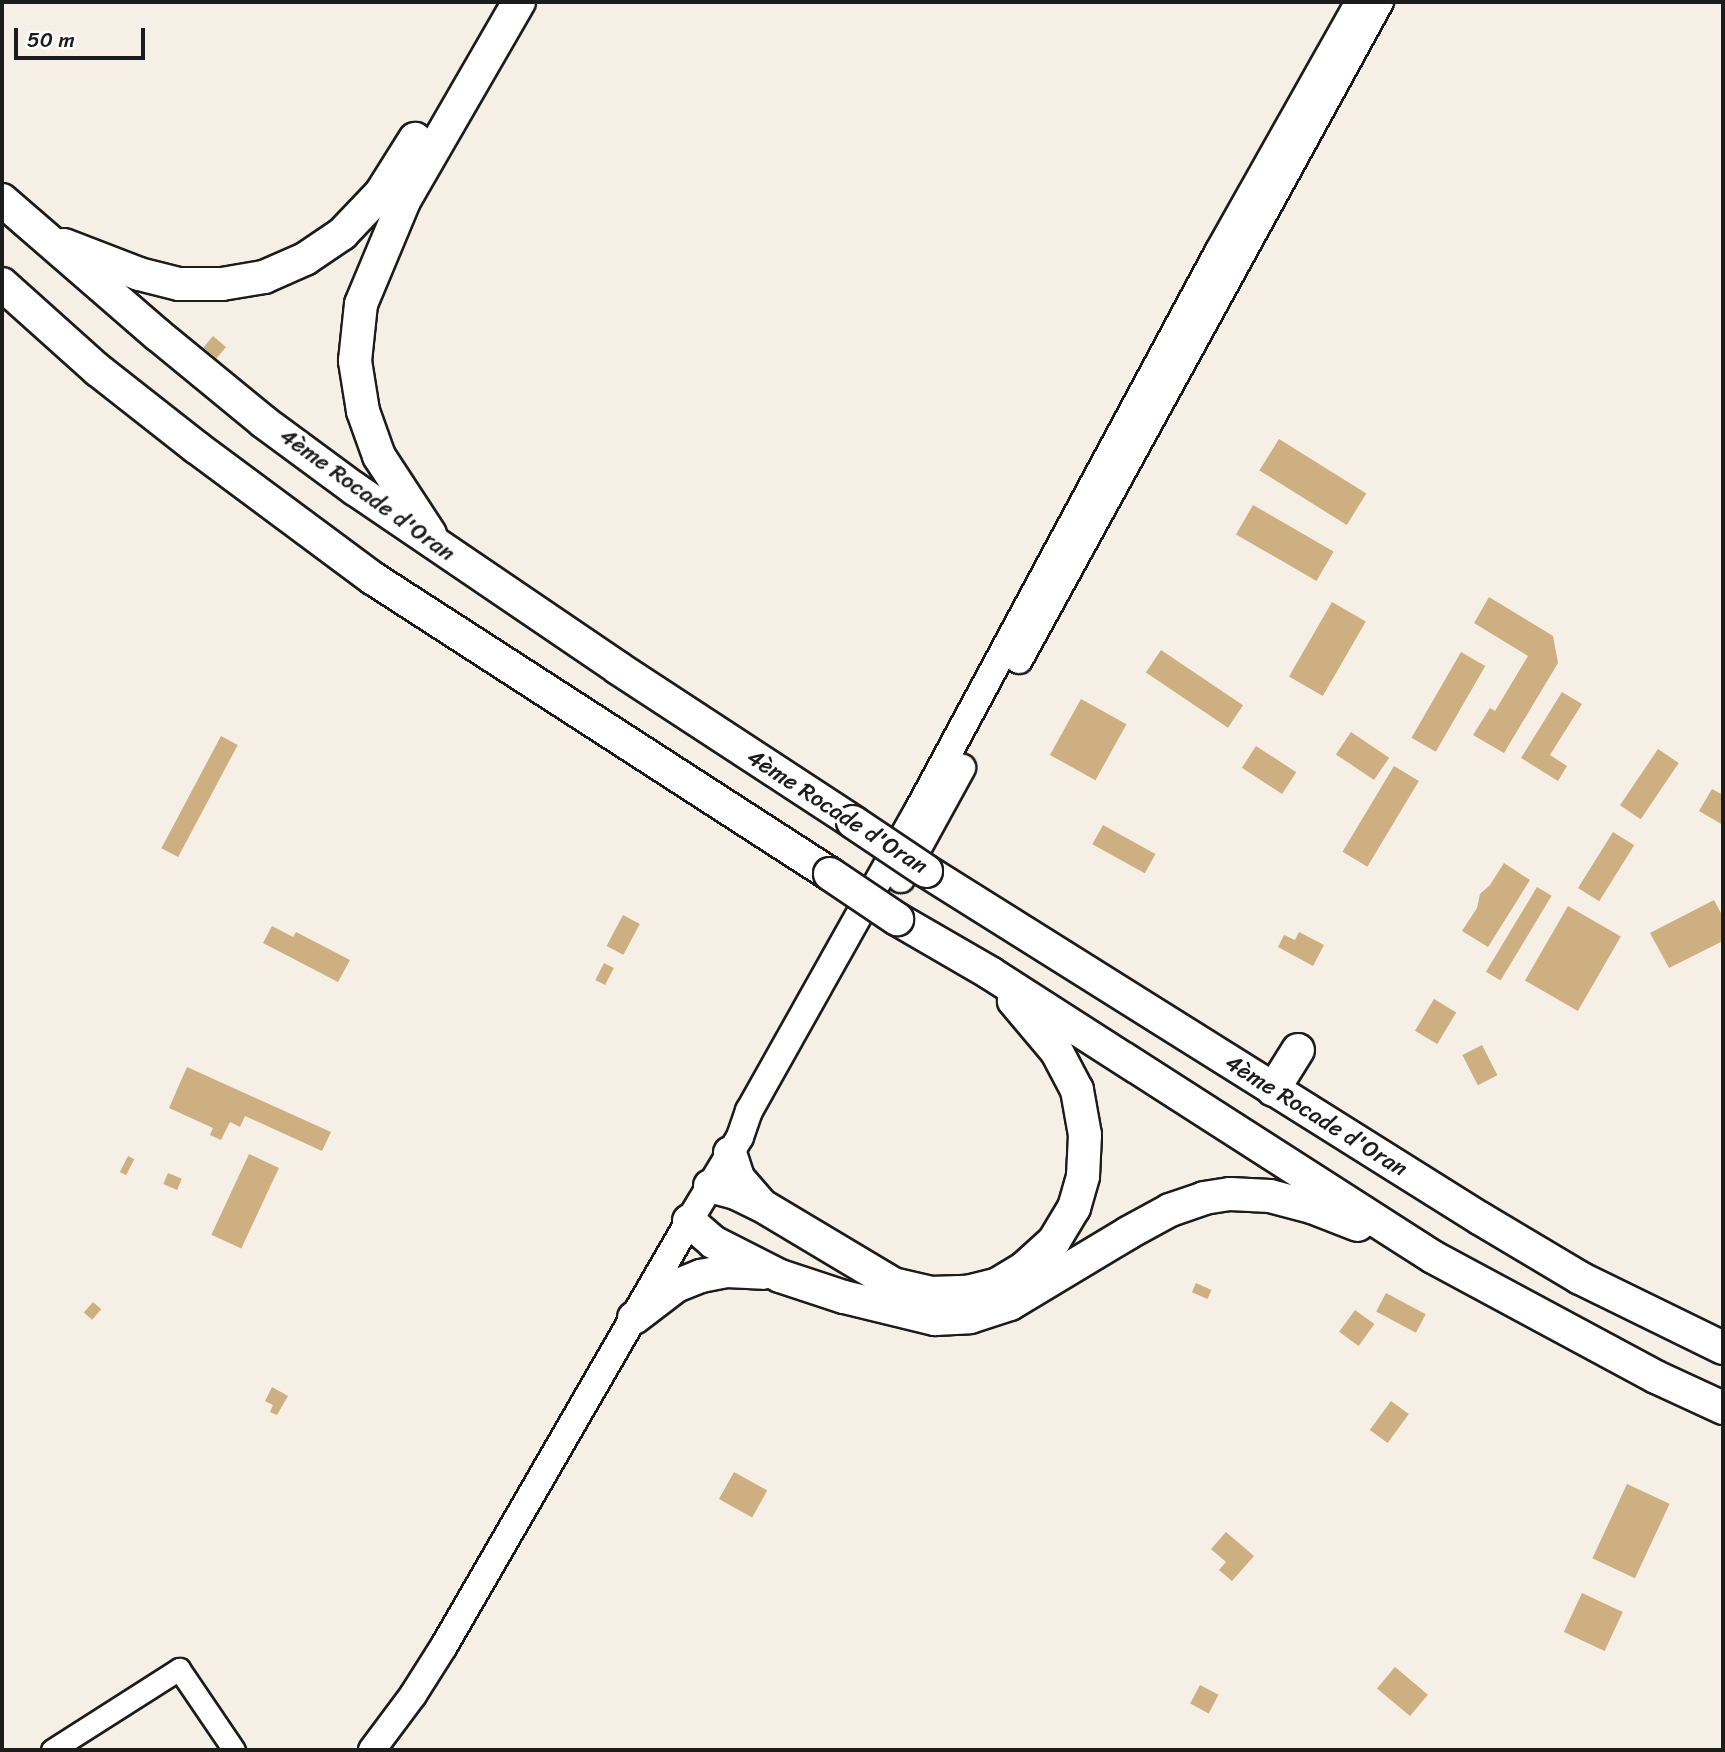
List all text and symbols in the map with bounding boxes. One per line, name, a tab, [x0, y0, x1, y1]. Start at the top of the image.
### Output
scale bar	[18, 14, 149, 58]
text: 50 m	[27, 21, 75, 59]
street label: 4ème Rocade d'Oran	[274, 423, 460, 567]
street label: 4ème Rocade d'Oran	[742, 744, 932, 880]
street label: 4ème Rocade d'Oran	[1220, 1049, 1412, 1183]

